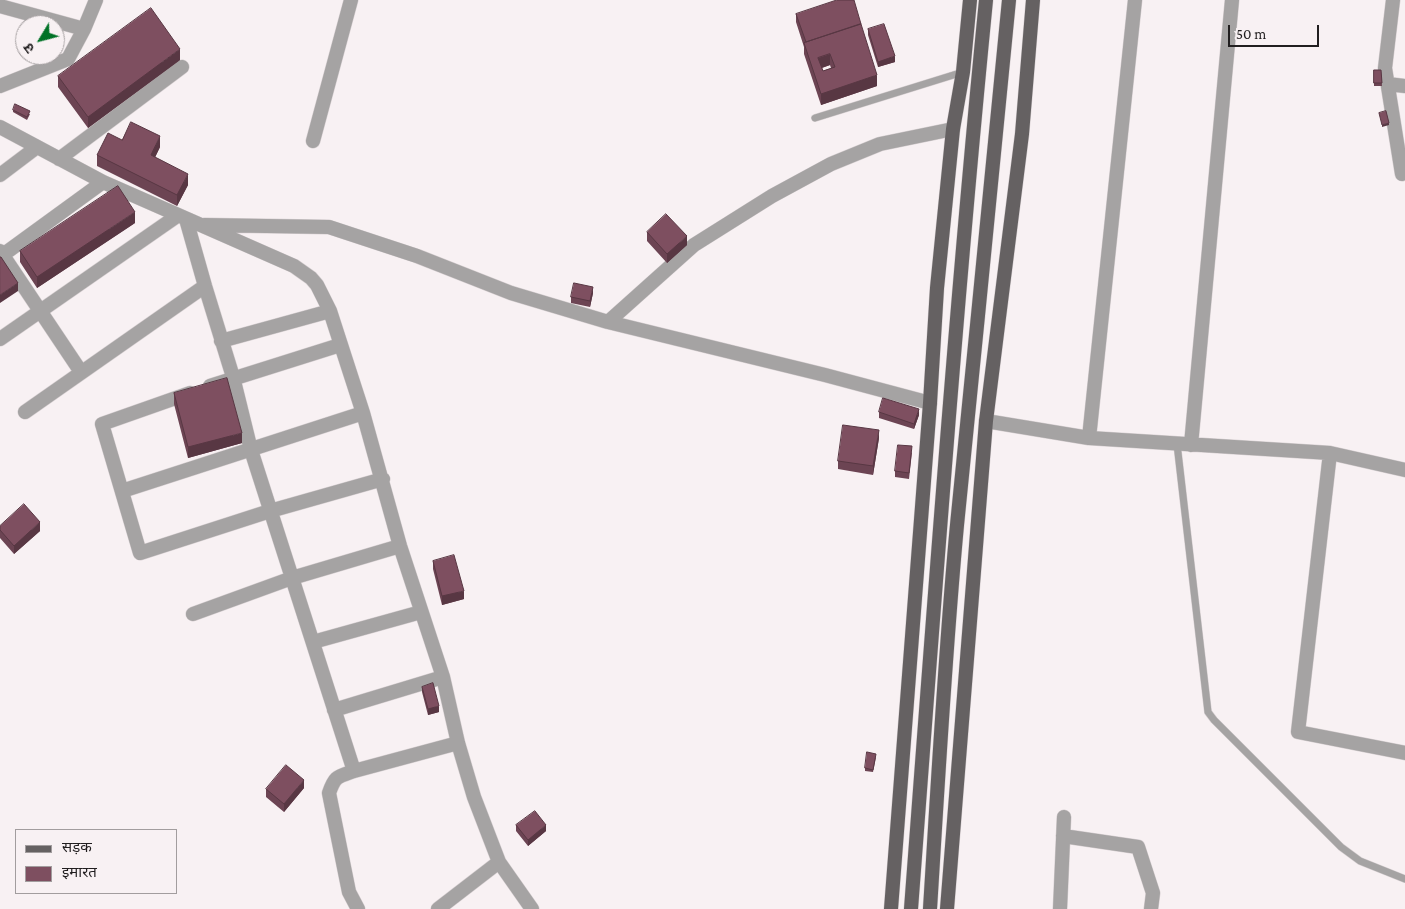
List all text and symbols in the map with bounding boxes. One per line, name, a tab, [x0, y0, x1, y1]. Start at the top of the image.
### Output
north arrow	[15, 15, 65, 65]
scale bar	[1230, 15, 1321, 47]
text: 50 m	[1236, 26, 1266, 42]
text: उ	[20, 40, 38, 57]
legend	[15, 829, 178, 894]
text: सड़क	[62, 839, 92, 855]
text: इमारत	[62, 864, 97, 880]

